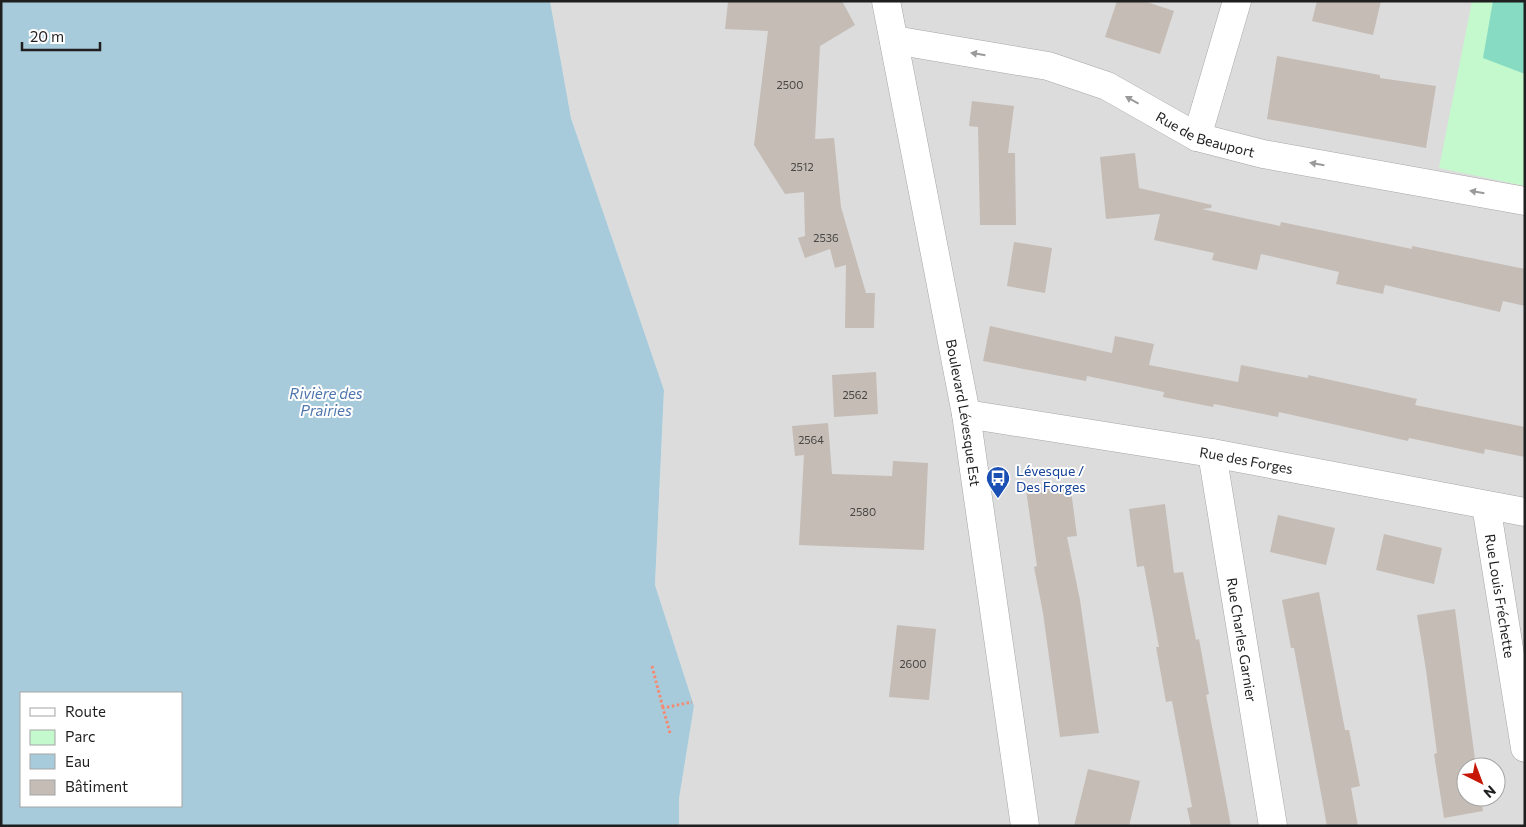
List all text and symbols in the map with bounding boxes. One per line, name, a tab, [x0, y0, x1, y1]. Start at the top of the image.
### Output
scale bar	[22, 20, 100, 52]
text: 20 m	[30, 27, 64, 45]
one-way arrow	[969, 50, 985, 58]
house number: 2500	[777, 78, 803, 91]
one-way arrow	[1125, 96, 1139, 105]
street label: Rue de Beauport	[1153, 107, 1257, 160]
one-way arrow	[1308, 159, 1324, 167]
house number: 2512	[790, 160, 814, 173]
one-way arrow	[1468, 188, 1484, 196]
house number: 2536	[813, 231, 839, 244]
street label: Boulevard Lévesque Est	[943, 338, 985, 488]
water label: Rivière des Prairies	[289, 384, 363, 419]
house number: 2562	[842, 388, 868, 401]
house number: 2564	[798, 433, 824, 446]
street label: Rue des Forges	[1198, 443, 1294, 477]
place label: Lévesque / Des Forges	[1016, 462, 1086, 495]
bus stop icon: Lévesque / Des Forges	[985, 465, 1011, 499]
house number: 2580	[850, 505, 876, 518]
street label: Rue Louis Fréchette	[1482, 532, 1519, 659]
street label: Rue Charles Garnier	[1224, 576, 1261, 703]
house number: 2600	[899, 657, 927, 670]
legend	[20, 692, 182, 807]
text: Route	[65, 702, 106, 720]
text: Parc	[65, 727, 95, 745]
text: Eau	[65, 752, 90, 770]
north arrow	[1456, 757, 1506, 807]
text: Bâtiment	[65, 777, 128, 795]
text: N	[1480, 782, 1500, 802]

